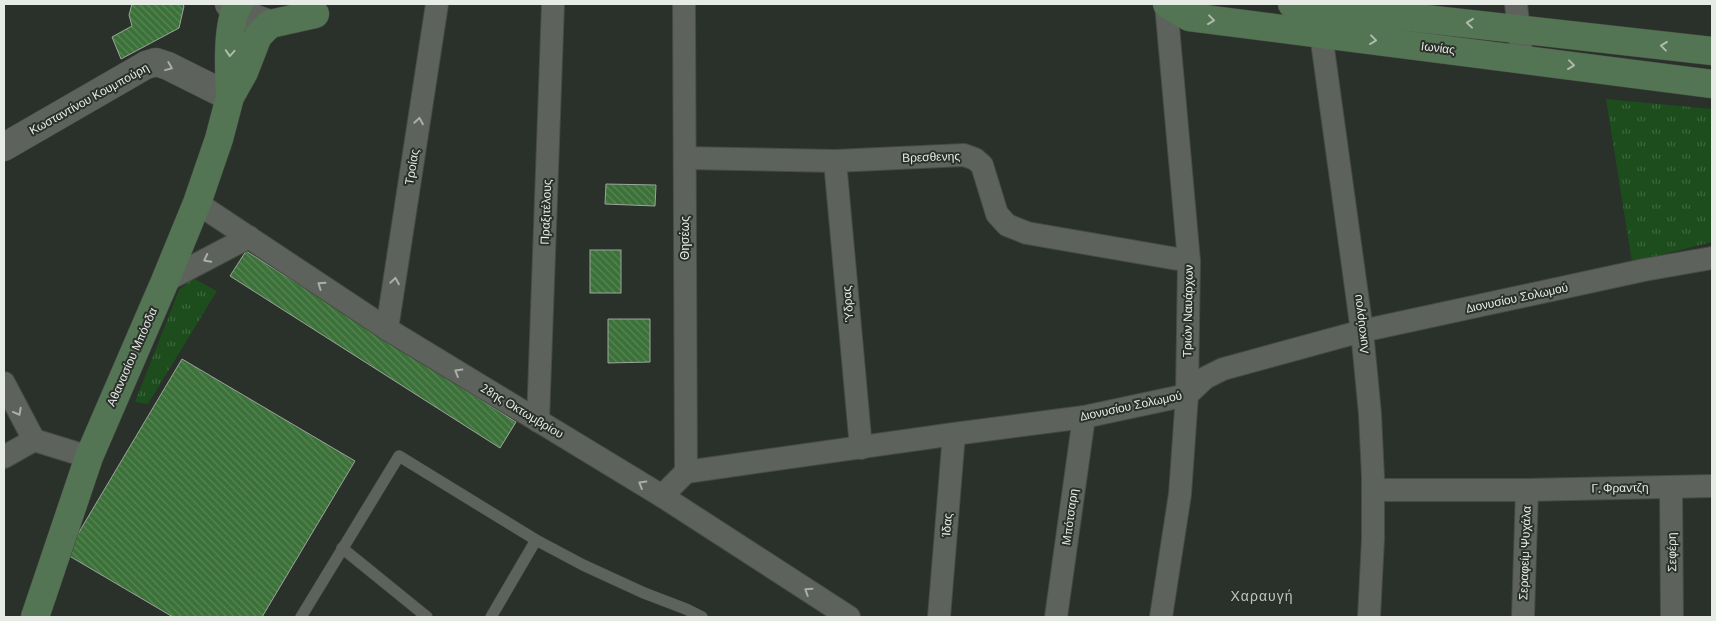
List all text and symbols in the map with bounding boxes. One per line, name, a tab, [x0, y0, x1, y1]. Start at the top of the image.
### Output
one-way arrow	[1208, 14, 1216, 25]
one-way arrow	[1466, 18, 1474, 29]
one-way arrow	[1369, 34, 1377, 45]
street label: Ιωνίας	[1420, 38, 1456, 57]
one-way arrow	[1660, 41, 1668, 52]
one-way arrow	[224, 49, 235, 57]
street label: Κωσταντίνου Κουμπούρη	[26, 59, 151, 138]
one-way arrow	[1566, 60, 1575, 70]
one-way arrow	[164, 61, 173, 72]
one-way arrow	[414, 116, 424, 125]
street label: Τροίας	[401, 148, 422, 186]
street label: Βρεσθενης	[902, 148, 960, 165]
street label: Πραξιτέλους	[537, 179, 554, 245]
street label: Θησέως	[677, 216, 692, 260]
one-way arrow	[204, 253, 213, 263]
street label: Τριών Ναυάρχων	[1179, 265, 1196, 357]
one-way arrow	[389, 277, 399, 286]
street label: Διονυσίου Σολωμού	[1464, 279, 1569, 316]
one-way arrow	[317, 282, 327, 291]
street label: Ύδρας	[838, 285, 857, 323]
street label: Λυκούργου	[1349, 294, 1372, 355]
street label: Αθανασίου Μπόσδα	[103, 305, 160, 409]
one-way arrow	[454, 369, 463, 379]
street label: 28ης Οκτωμβρίου	[478, 380, 567, 441]
street label: Διονυσίου Σολωμού	[1078, 387, 1183, 424]
one-way arrow	[12, 406, 22, 415]
one-way arrow	[638, 480, 647, 490]
street label: Γ. Φραντζη	[1591, 480, 1649, 495]
street label: Μπότσαρη	[1058, 488, 1081, 546]
street label: Σεραφείμ Ψυχάλα	[1515, 505, 1534, 600]
street label: Ίδας	[938, 512, 955, 539]
street label: Σεφέρη	[1664, 532, 1679, 572]
one-way arrow	[804, 587, 813, 597]
district label: Χαραυγή	[1231, 587, 1293, 605]

